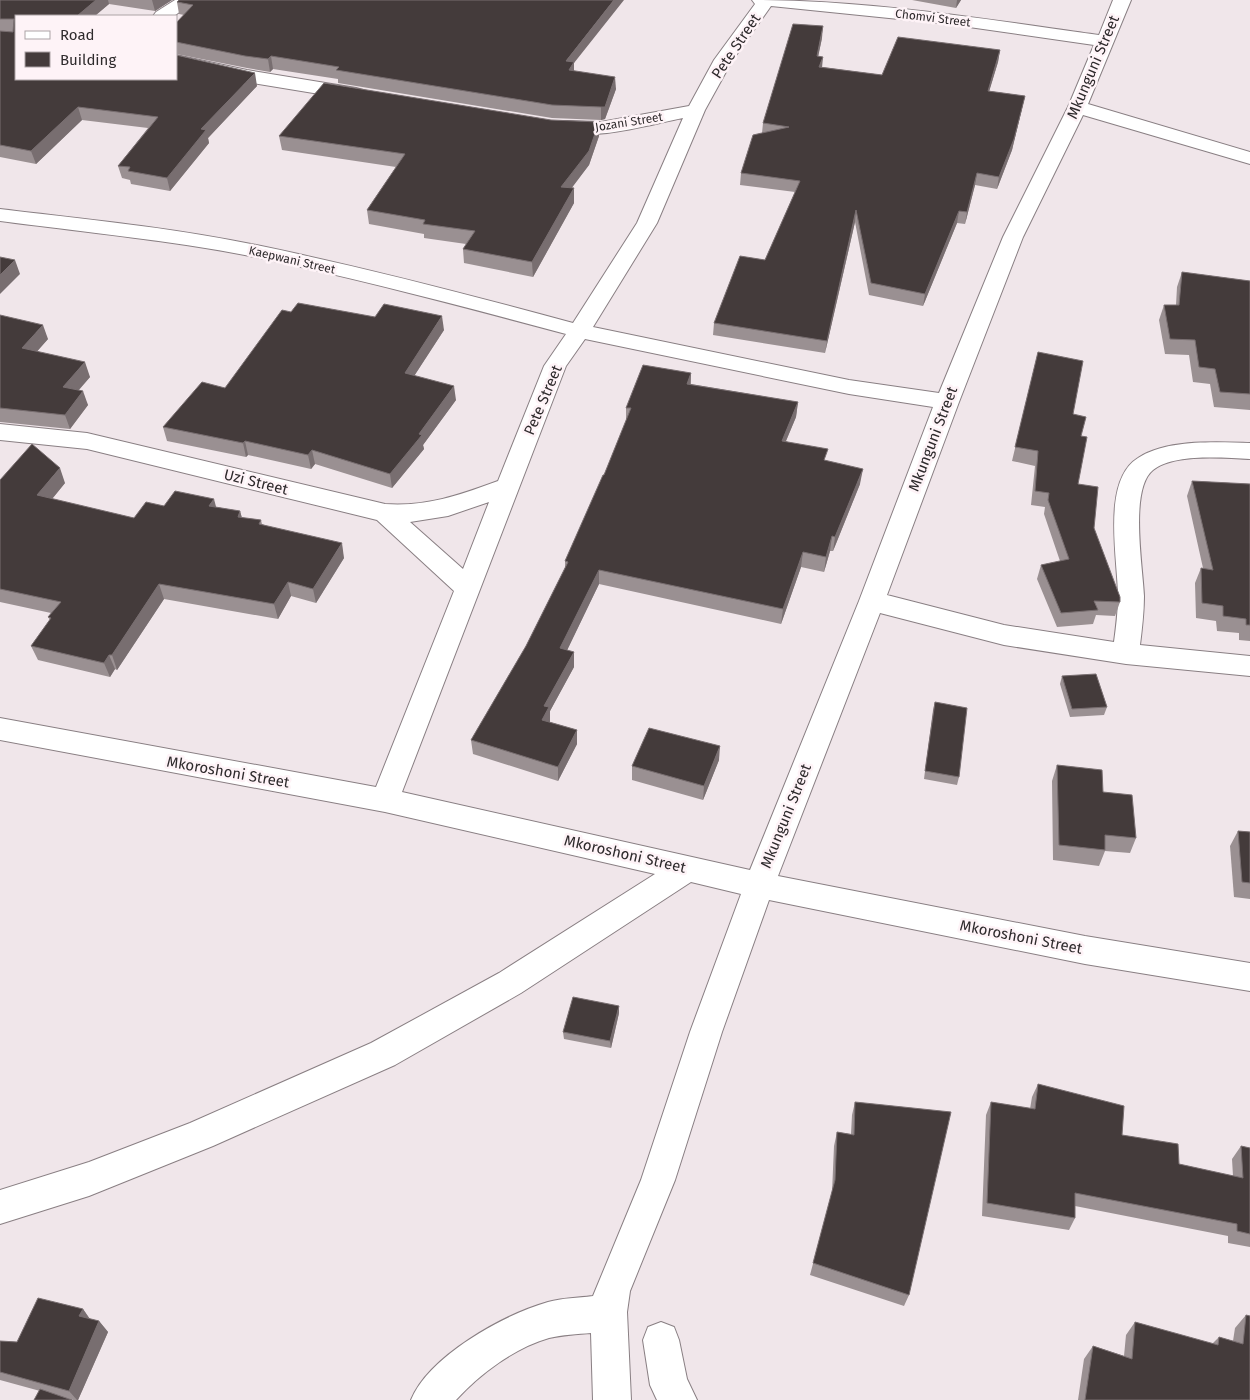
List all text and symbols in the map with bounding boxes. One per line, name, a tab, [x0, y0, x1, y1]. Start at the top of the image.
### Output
street label: Chomvi Street	[894, 6, 972, 30]
street label: Pete Street	[708, 10, 765, 82]
street label: Mkunguni Street	[1063, 12, 1123, 122]
legend	[15, 15, 178, 80]
text: Road	[60, 26, 95, 44]
text: Building	[60, 51, 116, 69]
street label: Jozani Street	[594, 110, 664, 134]
street label: Kaepwani Street	[247, 243, 337, 277]
street label: Pete Street	[520, 362, 566, 438]
street label: Mkunguni Street	[905, 383, 961, 494]
street label: Uzi Street	[222, 465, 290, 499]
street label: Mkoroshoni Street	[165, 752, 291, 792]
street label: Mkunguni Street	[757, 761, 815, 871]
street label: Mkoroshoni Street	[562, 831, 688, 877]
street label: Mkoroshoni Street	[958, 916, 1084, 958]

